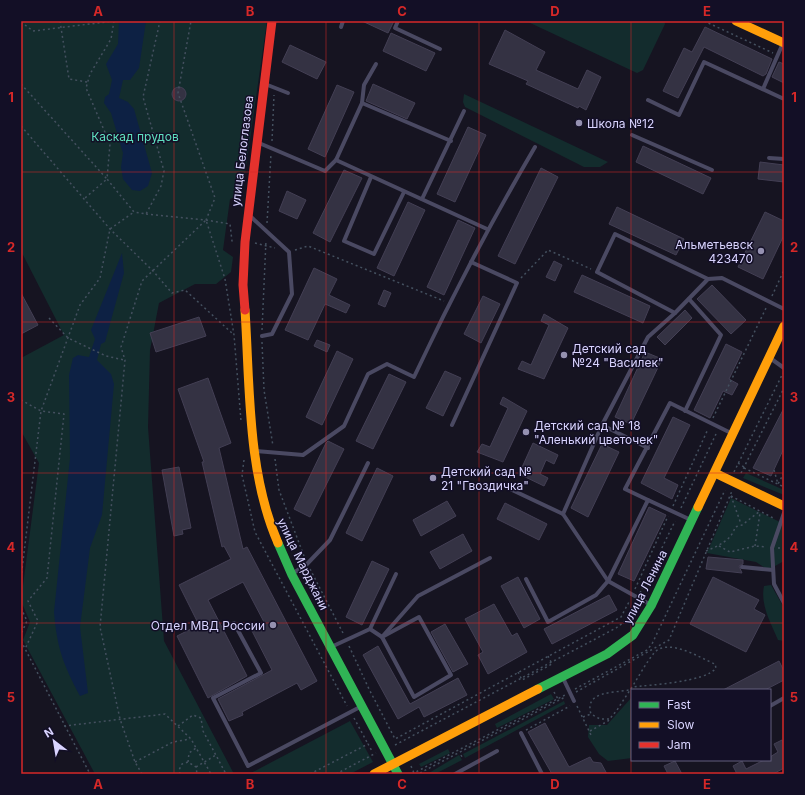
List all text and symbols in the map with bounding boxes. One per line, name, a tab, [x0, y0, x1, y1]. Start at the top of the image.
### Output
text: A	[93, 3, 103, 19]
text: B	[246, 3, 255, 19]
text: C	[397, 3, 407, 19]
text: D	[550, 3, 560, 19]
text: E	[703, 3, 711, 19]
text: 1	[8, 89, 14, 105]
text: 1	[791, 89, 797, 105]
street label: улица Белоглазова	[228, 95, 256, 207]
place label: Школа №12	[587, 116, 654, 131]
marker: Школа №12	[574, 118, 584, 128]
park label: Каскад прудов	[91, 129, 179, 144]
place label: Альметьевск 423470	[675, 237, 753, 266]
text: 2	[7, 239, 15, 255]
text: 2	[790, 239, 798, 255]
marker: Альметьевск 423470	[756, 246, 766, 256]
place label: Детский сад №24 "Василек"	[572, 341, 664, 370]
marker: Детский сад №24 "Василек"	[559, 350, 569, 360]
text: 3	[7, 389, 15, 405]
text: 3	[790, 389, 798, 405]
place label: Детский сад № 18 "Аленький цветочек"	[534, 418, 658, 447]
marker: Детский сад № 18 "Аленький цветочек"	[521, 427, 531, 437]
place label: Детский сад № 21 "Гвоздичка"	[441, 464, 532, 493]
marker: Детский сад № 21 "Гвоздичка"	[428, 473, 438, 483]
street label: улица Марджани	[274, 516, 332, 612]
text: 4	[7, 539, 16, 555]
text: 4	[790, 539, 799, 555]
street label: улица Ленина	[620, 547, 670, 627]
place label: Отдел МВД России	[151, 618, 265, 633]
marker: Отдел МВД России	[268, 620, 278, 630]
text: 5	[7, 689, 15, 705]
legend	[631, 689, 771, 761]
text: 5	[790, 689, 798, 705]
text: Fast	[667, 697, 691, 712]
text: Slow	[667, 717, 695, 732]
north arrow	[34, 721, 74, 761]
text: N	[42, 724, 56, 741]
text: Jam	[667, 737, 691, 752]
text: A	[93, 776, 103, 792]
text: B	[246, 776, 255, 792]
text: C	[397, 776, 407, 792]
text: D	[550, 776, 560, 792]
text: E	[703, 776, 711, 792]

